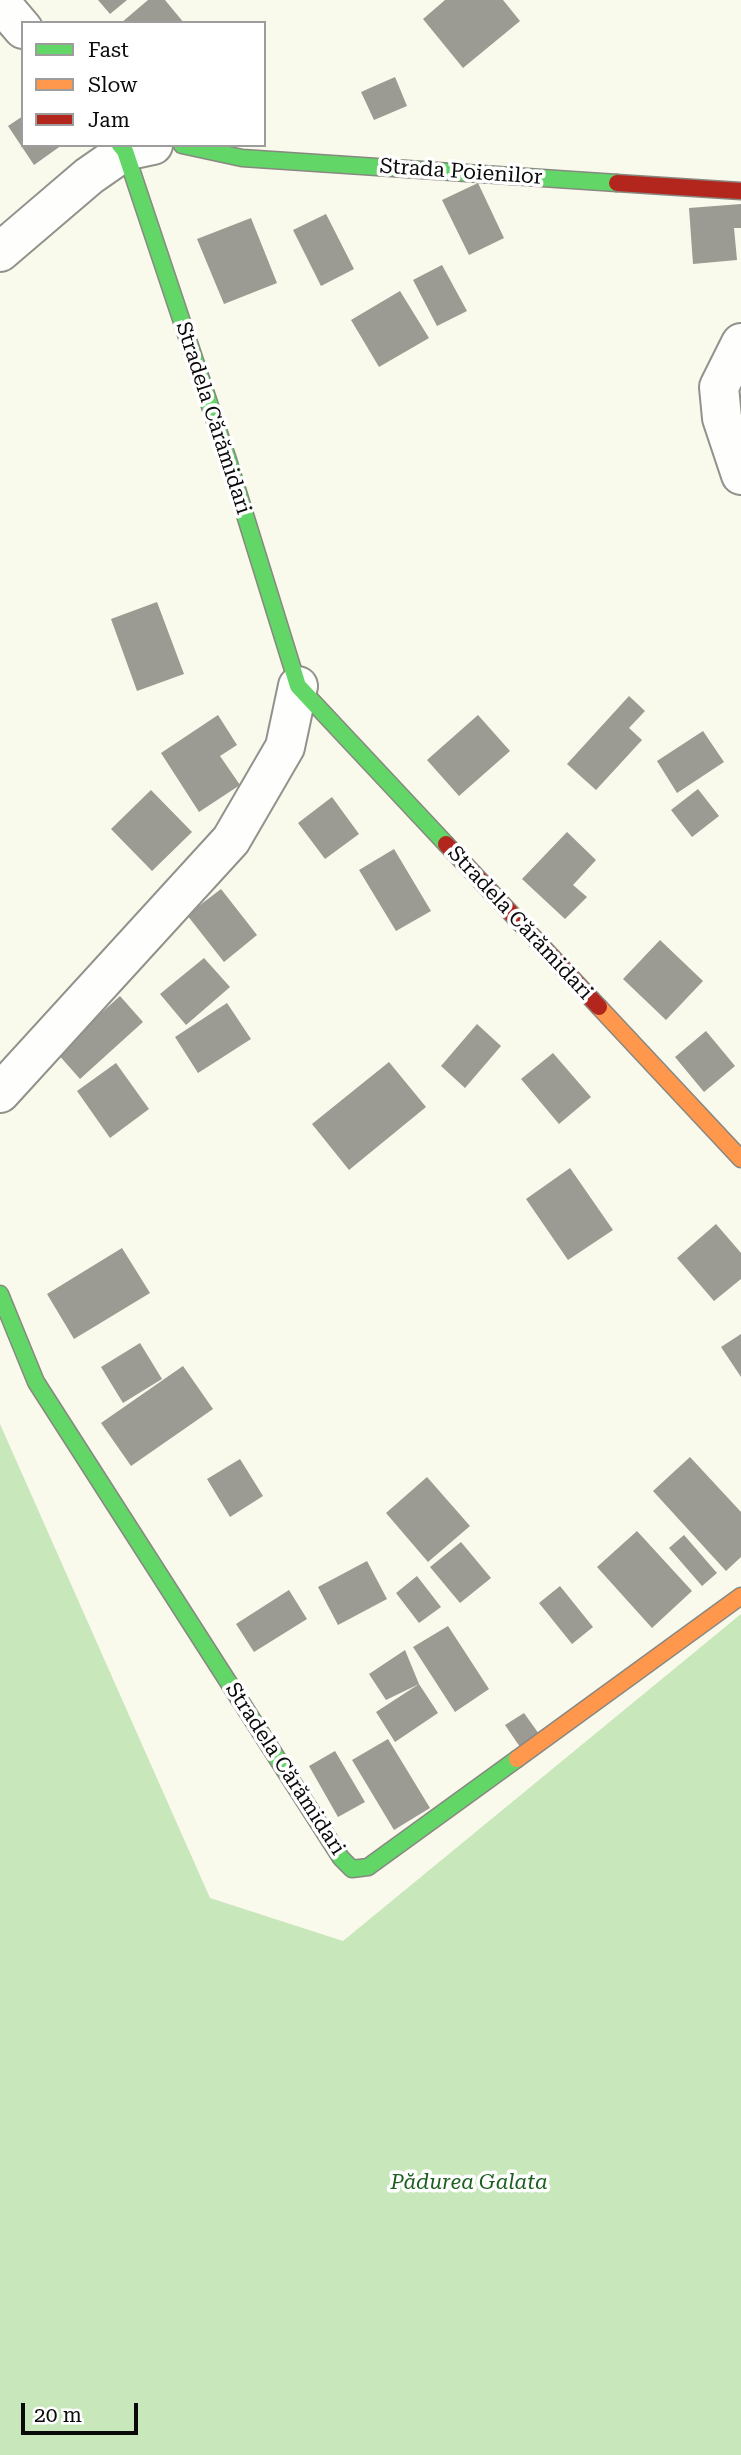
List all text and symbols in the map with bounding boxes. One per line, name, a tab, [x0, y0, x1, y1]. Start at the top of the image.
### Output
legend	[21, 21, 266, 147]
text: Fast	[88, 38, 129, 62]
text: Slow	[88, 73, 137, 97]
text: Jam	[88, 108, 130, 132]
street label: Strada Poienilor	[379, 154, 543, 190]
street label: Stradela Cărămidari	[170, 319, 256, 517]
street label: Stradela Cărămidari	[442, 841, 598, 1005]
street label: Stradela Cărămidari	[220, 1678, 350, 1860]
park label: Pădurea Galata	[390, 2170, 548, 2196]
scale bar	[24, 2388, 142, 2432]
text: 20 m	[34, 2403, 82, 2427]

